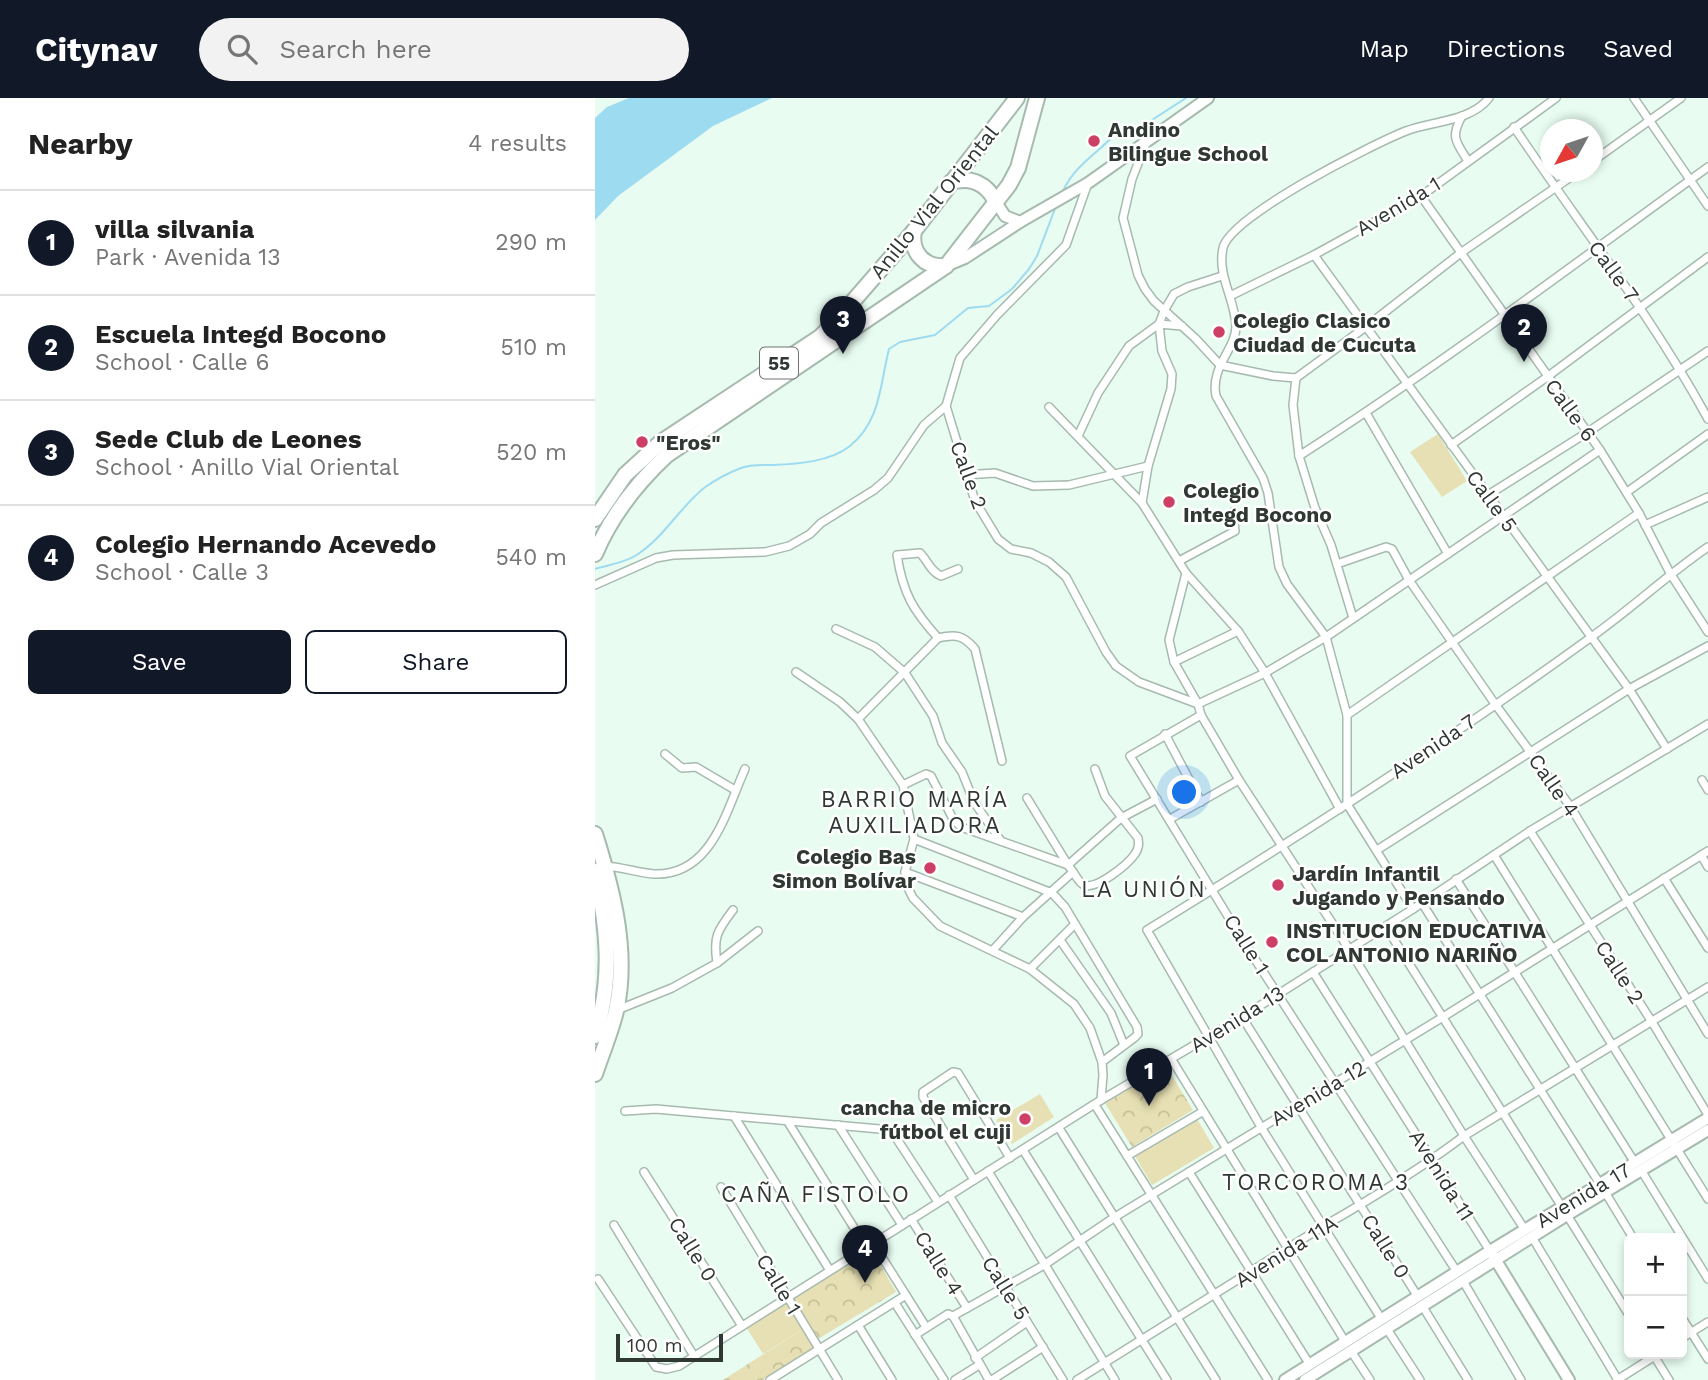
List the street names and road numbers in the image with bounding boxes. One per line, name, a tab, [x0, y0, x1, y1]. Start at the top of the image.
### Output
street label: Anillo Vial Oriental	[864, 120, 1004, 284]
street label: Avenida 1	[1351, 171, 1445, 241]
street label: Calle 7	[1583, 236, 1645, 307]
road number: 55	[760, 347, 798, 378]
street label: Calle 6	[1540, 374, 1602, 446]
street label: Calle 2	[945, 438, 993, 512]
street label: Calle 5	[1461, 465, 1523, 537]
street label: Avenida 7	[1386, 708, 1481, 784]
street label: Calle 4	[1523, 749, 1585, 821]
street label: Calle 1	[1219, 909, 1275, 979]
street label: Calle 2	[1590, 936, 1650, 1008]
street label: Avenida 13	[1185, 980, 1289, 1058]
street label: Avenida 12	[1266, 1055, 1370, 1131]
street label: Avenida 11	[1404, 1125, 1480, 1225]
street label: Avenida 17	[1531, 1157, 1635, 1233]
street label: Calle 0	[1356, 1209, 1416, 1283]
street label: Avenida 11A	[1230, 1210, 1342, 1292]
street label: Calle 0	[663, 1212, 723, 1286]
street label: Calle 4	[910, 1226, 968, 1300]
street label: Calle 1	[751, 1249, 807, 1319]
street label: Calle 5	[977, 1251, 1035, 1325]

